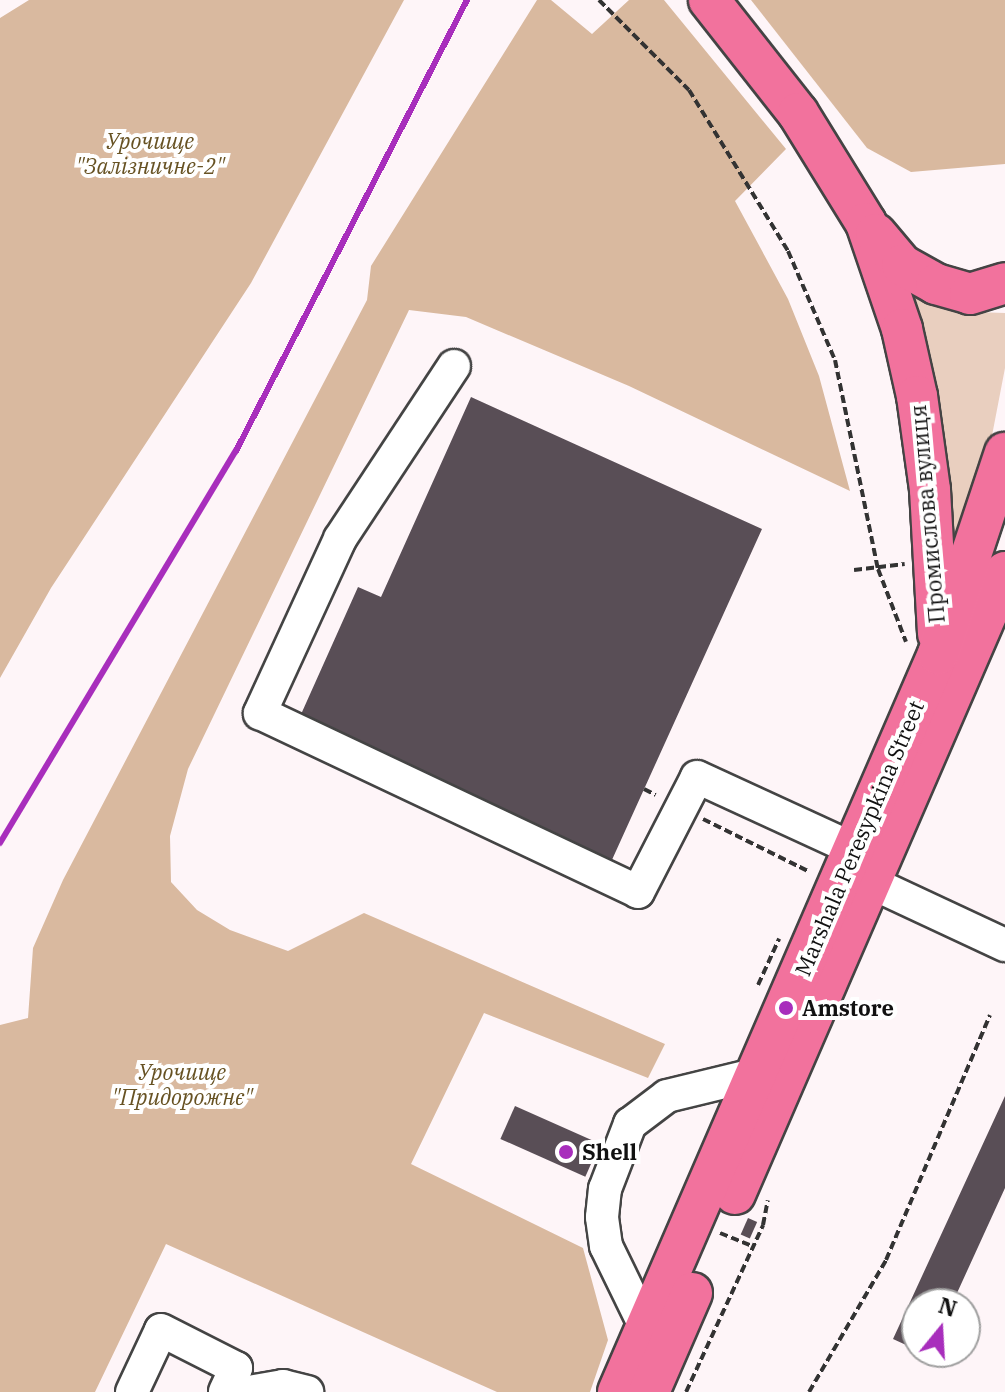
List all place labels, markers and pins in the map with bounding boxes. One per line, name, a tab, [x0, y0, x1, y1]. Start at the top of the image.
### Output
place label: Amstore	[802, 995, 894, 1021]
marker: Amstore	[777, 999, 795, 1017]
place label: Shell	[582, 1139, 637, 1165]
marker: Shell	[557, 1143, 575, 1161]

